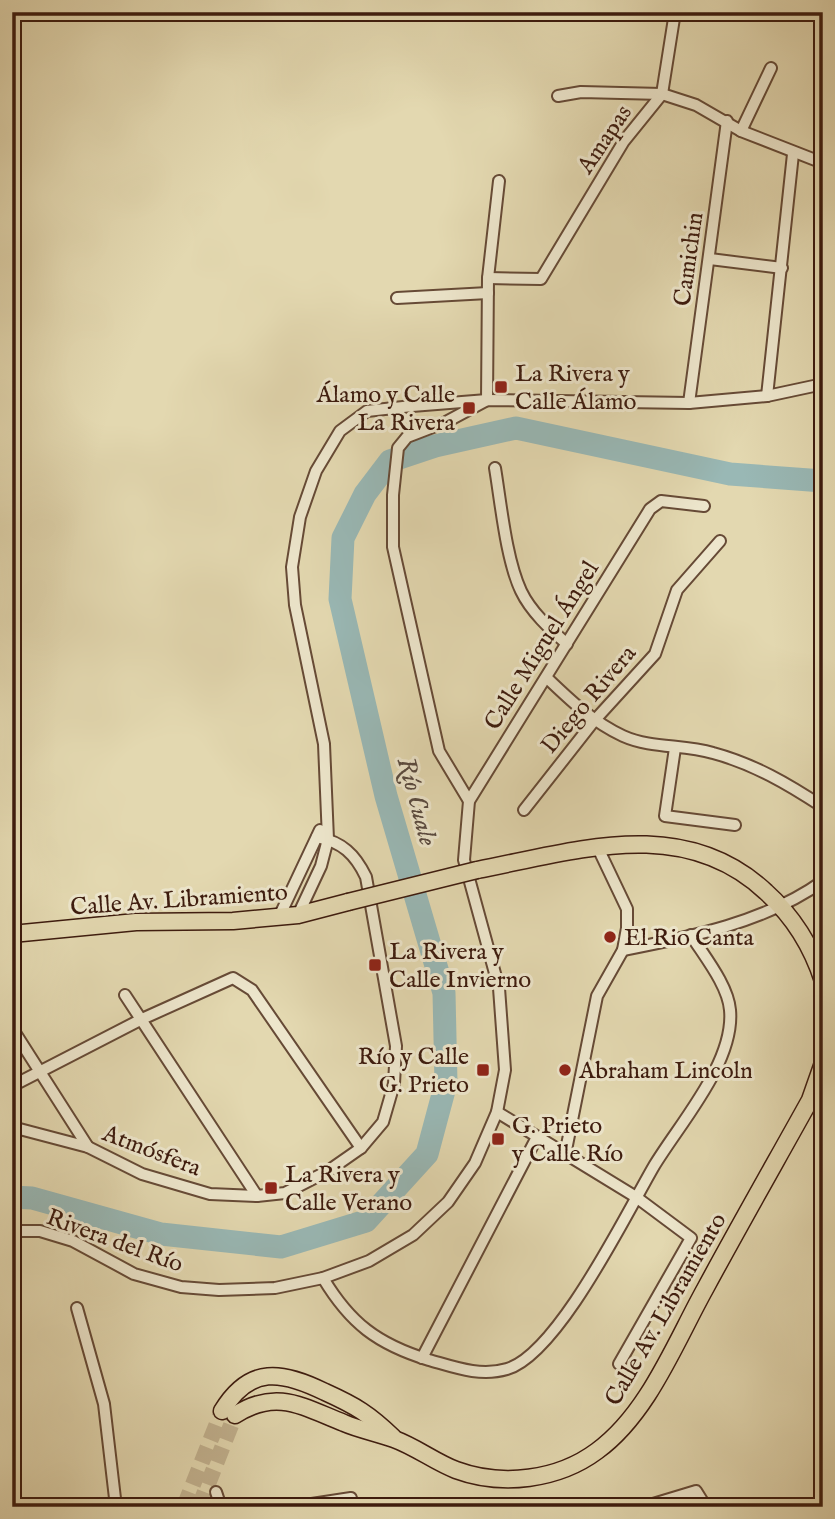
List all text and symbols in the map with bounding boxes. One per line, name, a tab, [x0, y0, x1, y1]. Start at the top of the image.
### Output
street label: Amapas	[570, 99, 640, 181]
street label: Camichin	[668, 210, 711, 308]
place label: La Rivera y Calle Álamo	[515, 359, 636, 418]
marker: La Rivera y Calle Álamo	[493, 379, 509, 395]
place label: Álamo y Calle La Rivera	[316, 380, 456, 439]
marker: Álamo y Calle La Rivera	[461, 400, 477, 416]
street label: Calle Miguel Ángel	[478, 555, 607, 736]
street label: Diego Rivera	[535, 639, 644, 761]
water label: Río Cuale	[389, 753, 444, 850]
street label: Calle Av. Libramiento	[69, 877, 289, 924]
place label: El Rio Canta	[624, 923, 755, 954]
marker: El Rio Canta	[602, 929, 618, 945]
place label: La Rivera y Calle Invierno	[389, 937, 531, 996]
marker: La Rivera y Calle Invierno	[367, 957, 383, 973]
place label: Río y Calle G. Prieto	[358, 1042, 469, 1101]
place label: Abraham Lincoln	[578, 1056, 753, 1087]
marker: Río y Calle G. Prieto	[475, 1062, 491, 1078]
marker: Abraham Lincoln	[557, 1062, 573, 1078]
place label: G. Prieto y Calle Río	[511, 1111, 623, 1170]
street label: Atmósfera	[97, 1118, 206, 1185]
marker: G. Prieto y Calle Río	[490, 1131, 506, 1147]
place label: La Rivera y Calle Verano	[285, 1160, 412, 1219]
marker: La Rivera y Calle Verano	[263, 1180, 279, 1196]
street label: Rivera del Río	[42, 1202, 187, 1281]
street label: Calle Av. Libramiento	[598, 1208, 734, 1412]

